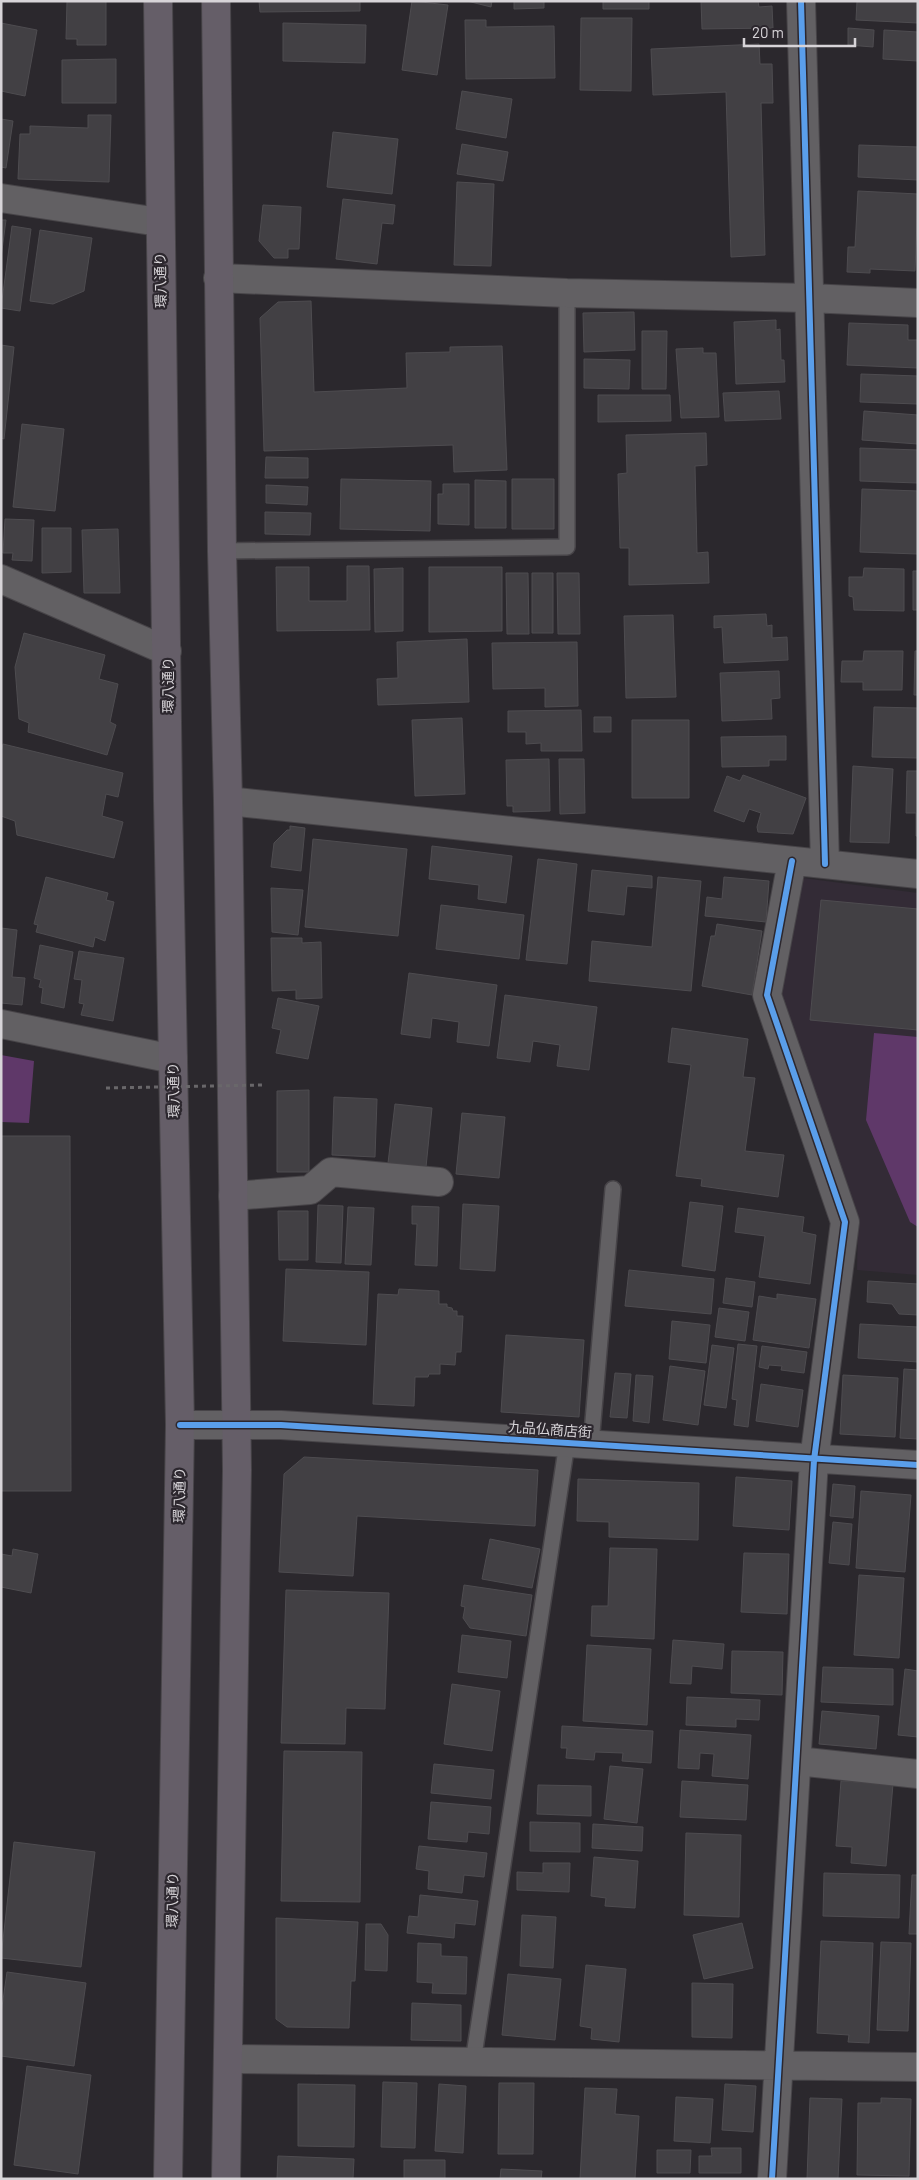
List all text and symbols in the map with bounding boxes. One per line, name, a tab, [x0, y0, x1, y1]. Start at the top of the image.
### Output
scale bar	[744, 15, 855, 47]
text: 20 m	[752, 23, 784, 41]
street label: 環八通り	[151, 252, 169, 308]
street label: 環八通り	[159, 657, 176, 713]
street label: 環八通り	[164, 1062, 182, 1118]
street label: 九品仏商店街	[508, 1418, 592, 1440]
street label: 環八通り	[170, 1467, 188, 1523]
street label: 環八通り	[163, 1872, 181, 1928]

